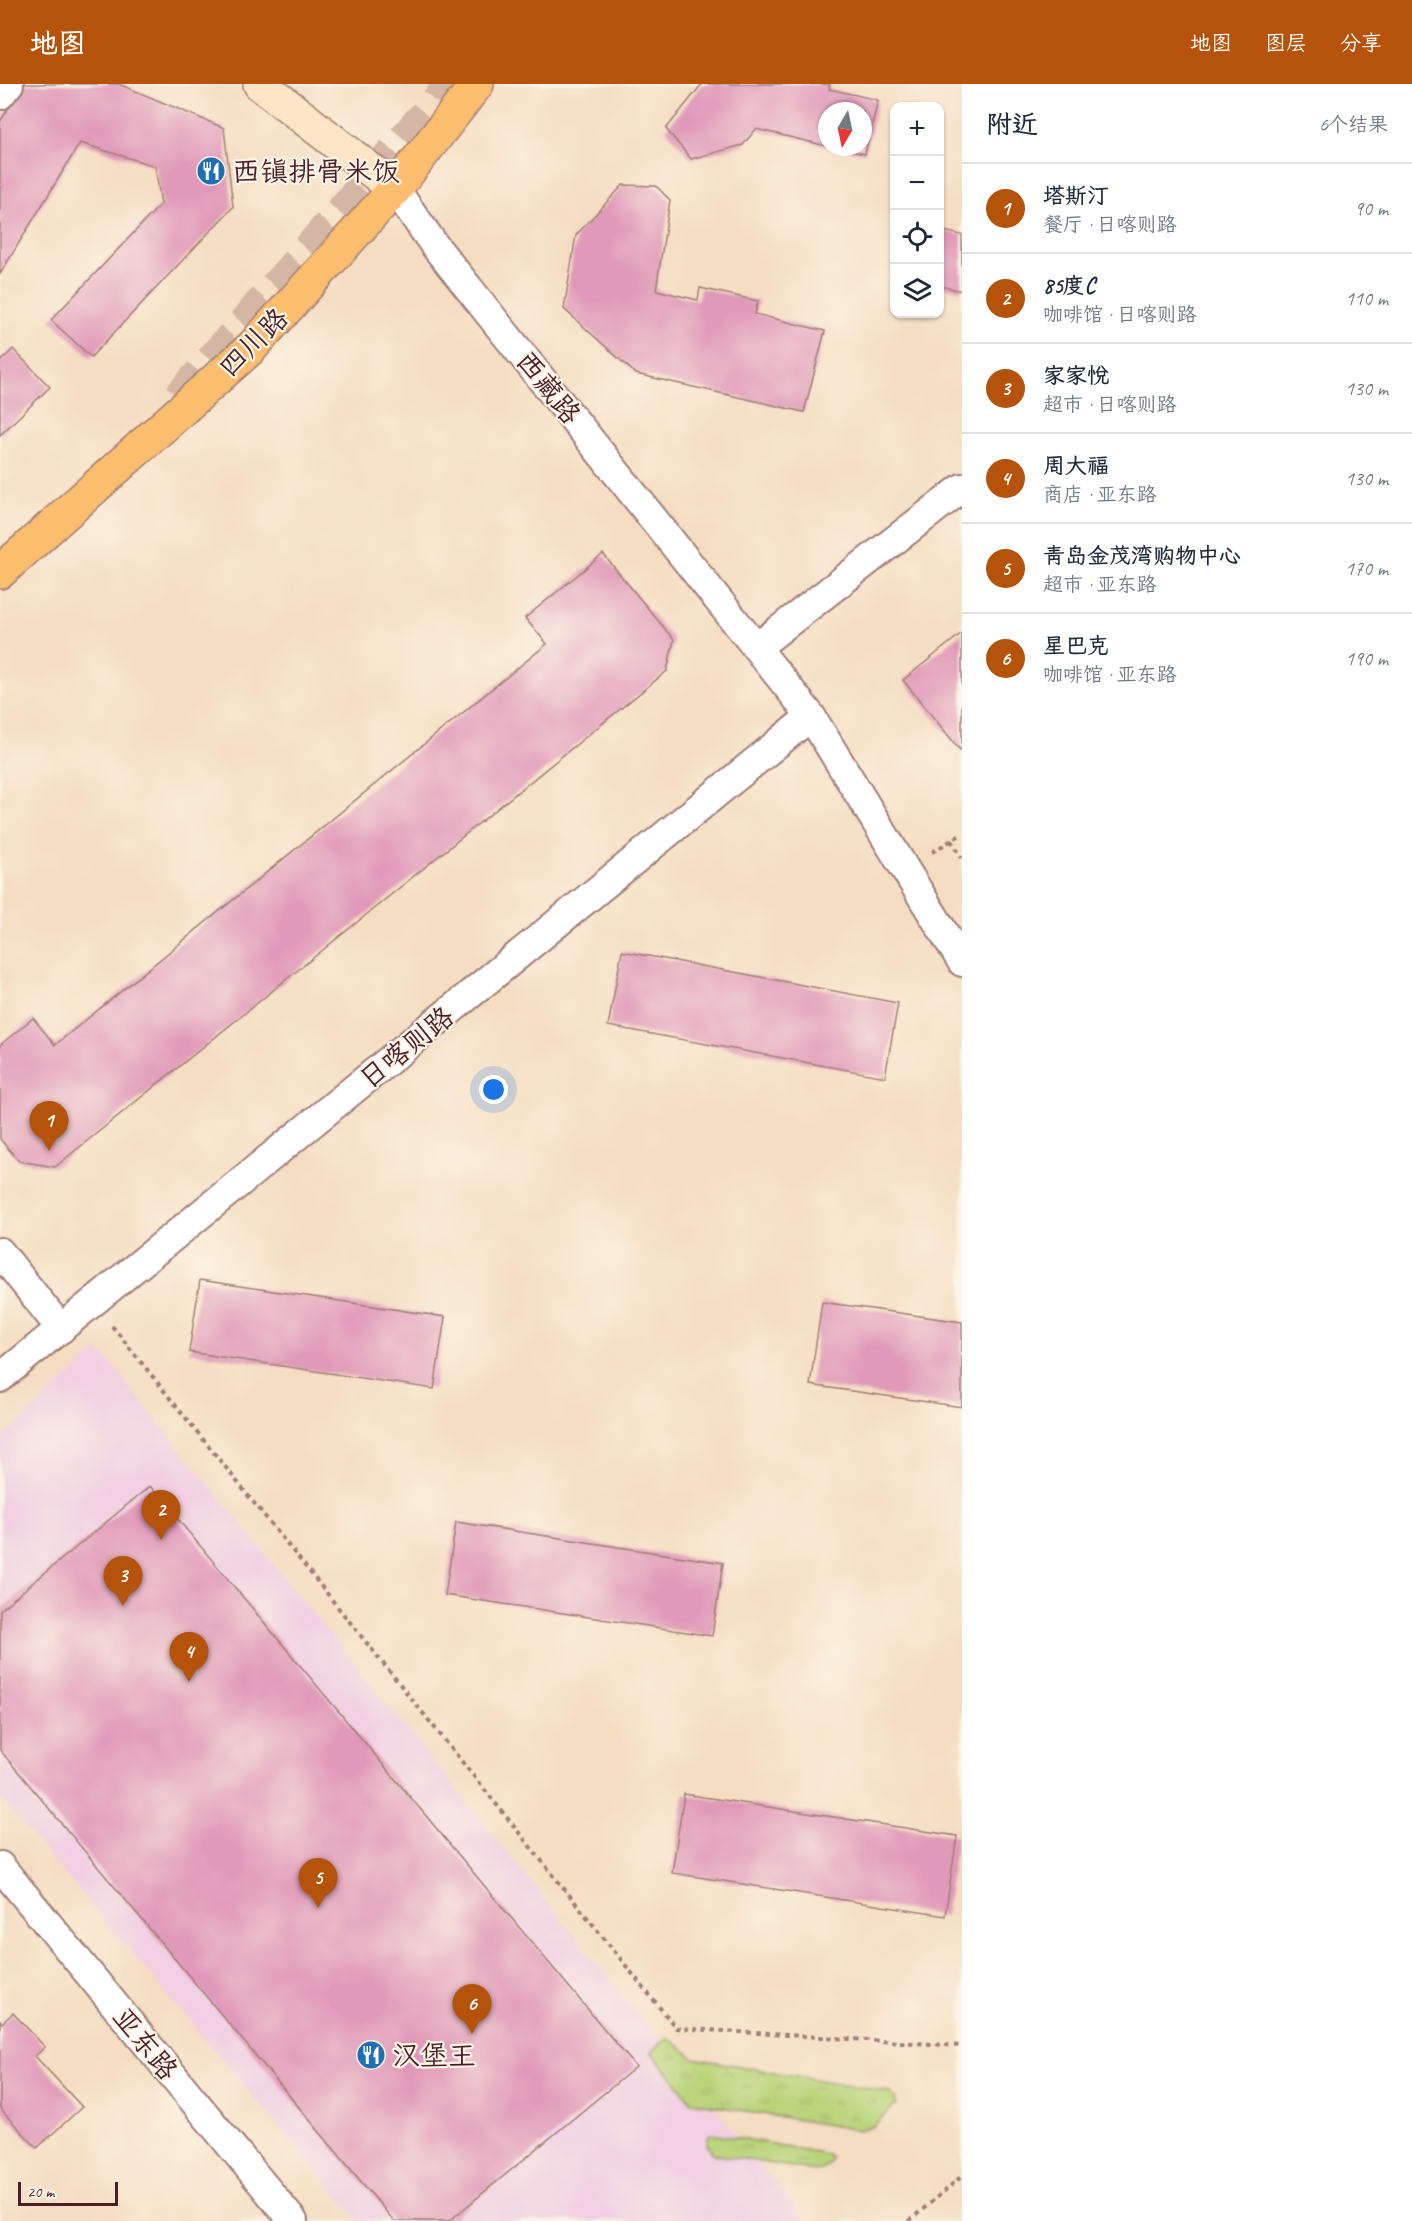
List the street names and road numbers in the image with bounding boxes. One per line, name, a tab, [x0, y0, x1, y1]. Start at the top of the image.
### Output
street label: 四川路	[211, 300, 295, 384]
street label: 西藏路	[509, 344, 589, 431]
street label: 日喀则路	[352, 999, 461, 1096]
street label: 亚东路	[106, 2000, 186, 2087]

